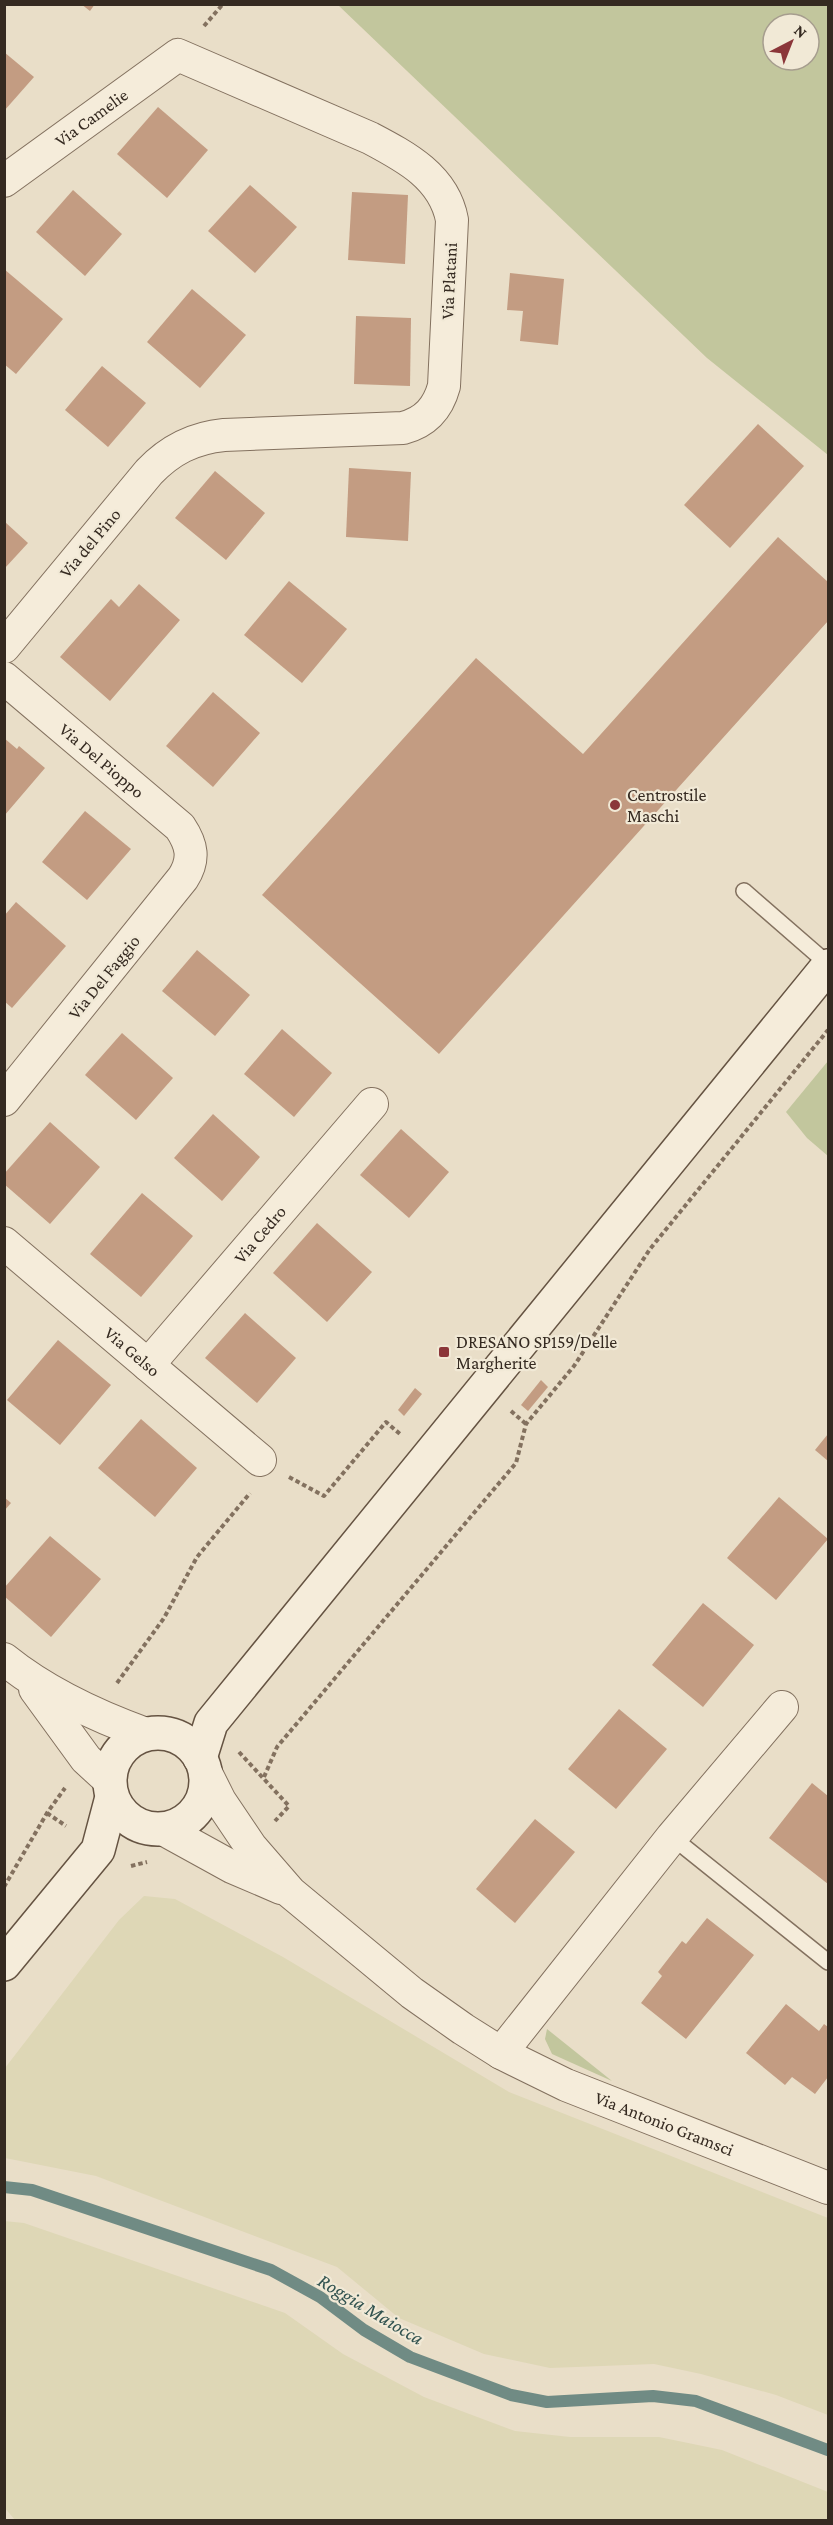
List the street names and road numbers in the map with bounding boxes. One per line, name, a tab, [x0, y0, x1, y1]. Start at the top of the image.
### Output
street label: Via Camelie	[51, 85, 132, 151]
street label: Via Platani	[437, 242, 461, 320]
street label: Via del Pino	[55, 504, 125, 582]
street label: Via Del Pioppo	[55, 719, 148, 802]
street label: Via Del Faggio	[64, 931, 144, 1023]
street label: Via Cedro	[230, 1202, 290, 1267]
street label: Via Gelso	[100, 1323, 164, 1381]
street label: Via Antonio Gramsci	[592, 2087, 737, 2160]

